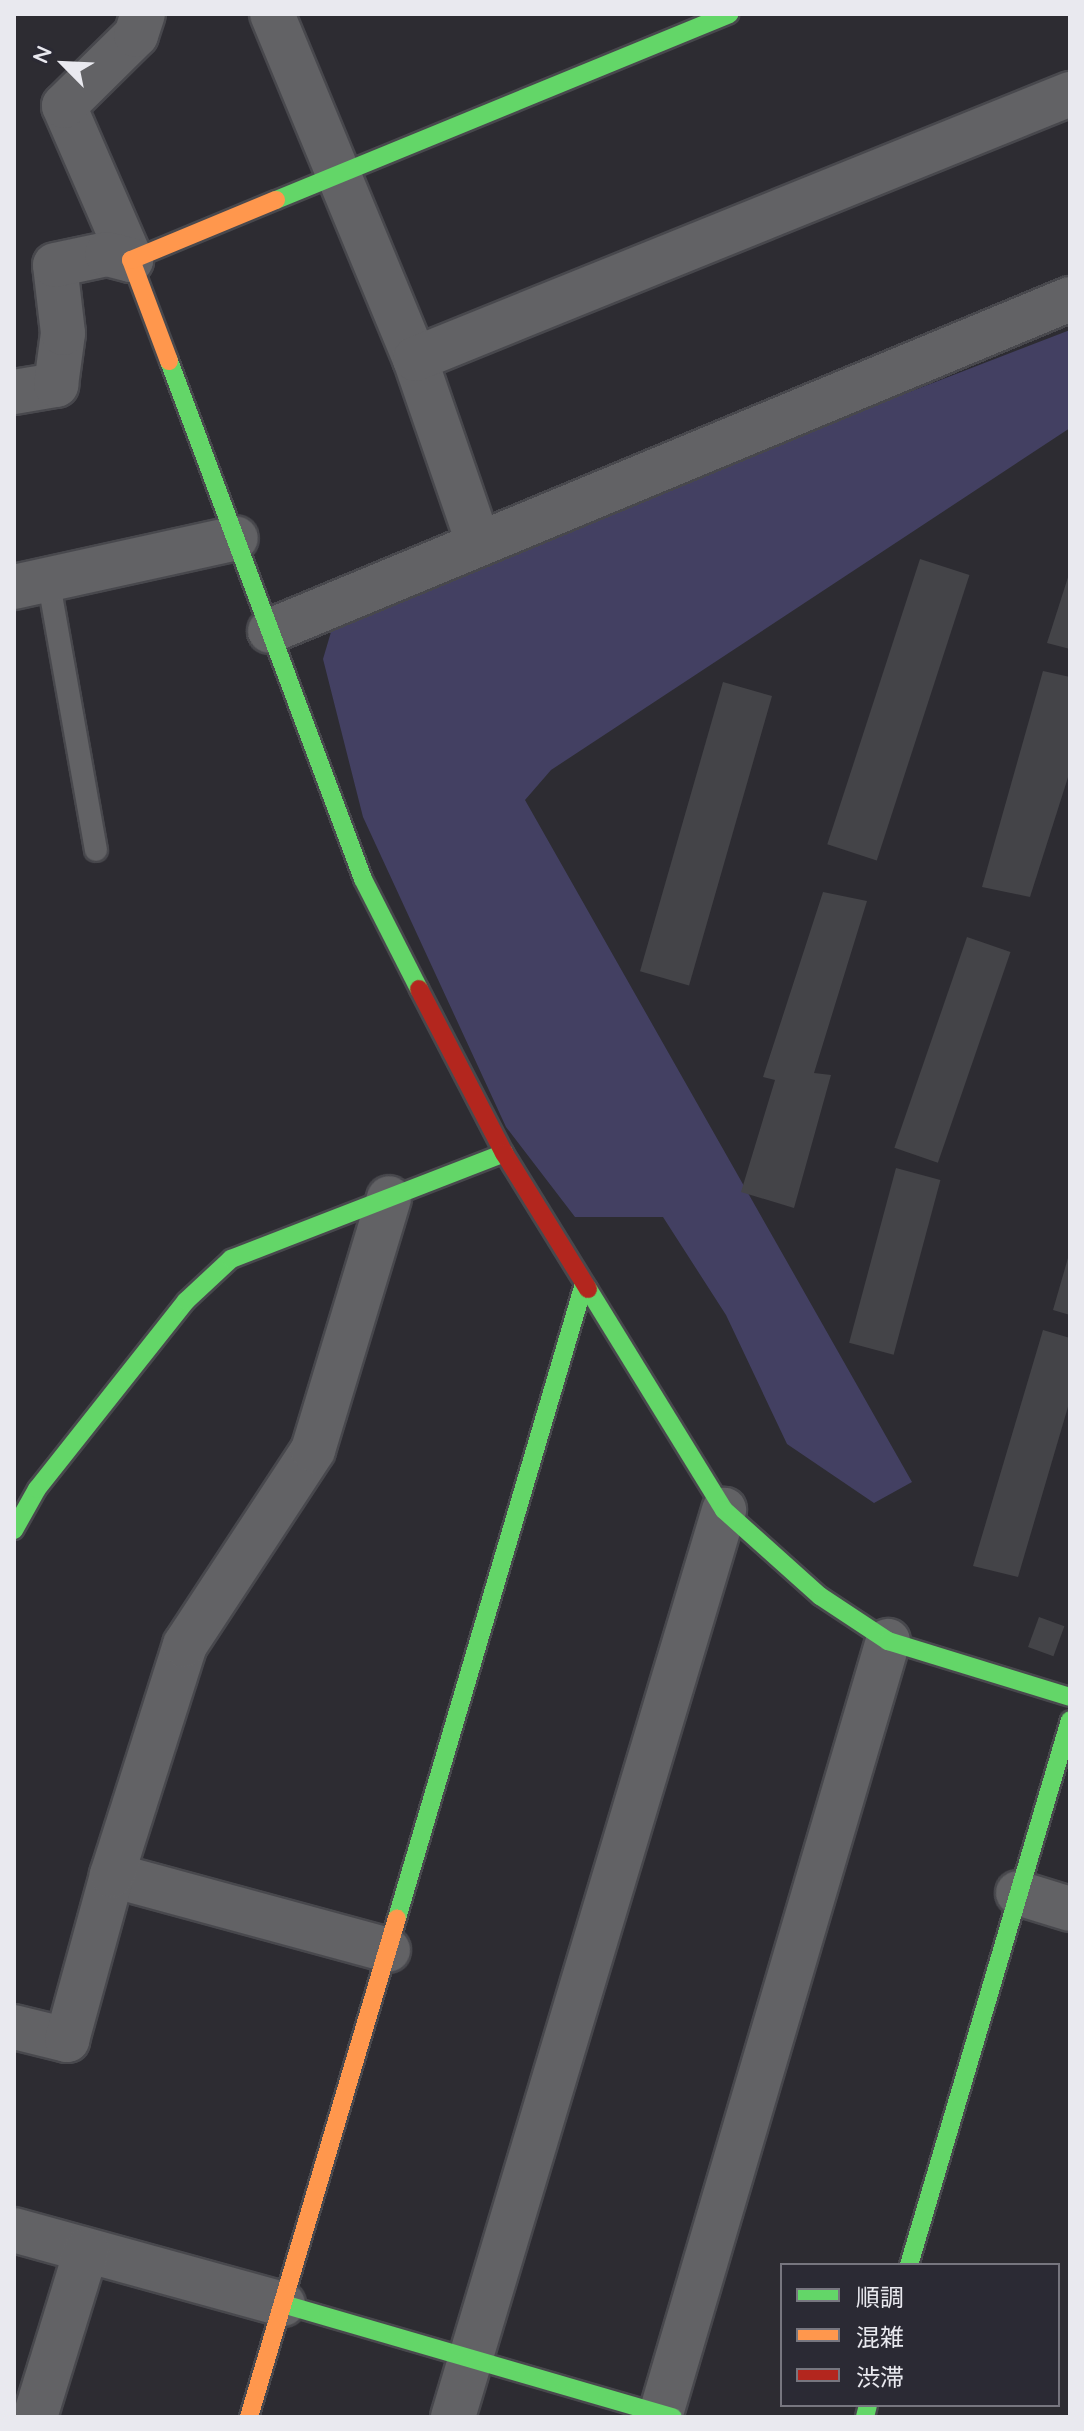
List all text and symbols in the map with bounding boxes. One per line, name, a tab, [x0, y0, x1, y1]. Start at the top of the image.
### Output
north arrow	[24, 24, 104, 104]
text: N	[26, 41, 58, 67]
legend	[780, 2263, 1060, 2407]
text: 順調	[856, 2282, 904, 2312]
text: 混雑	[856, 2322, 904, 2352]
text: 渋滞	[856, 2362, 904, 2392]

